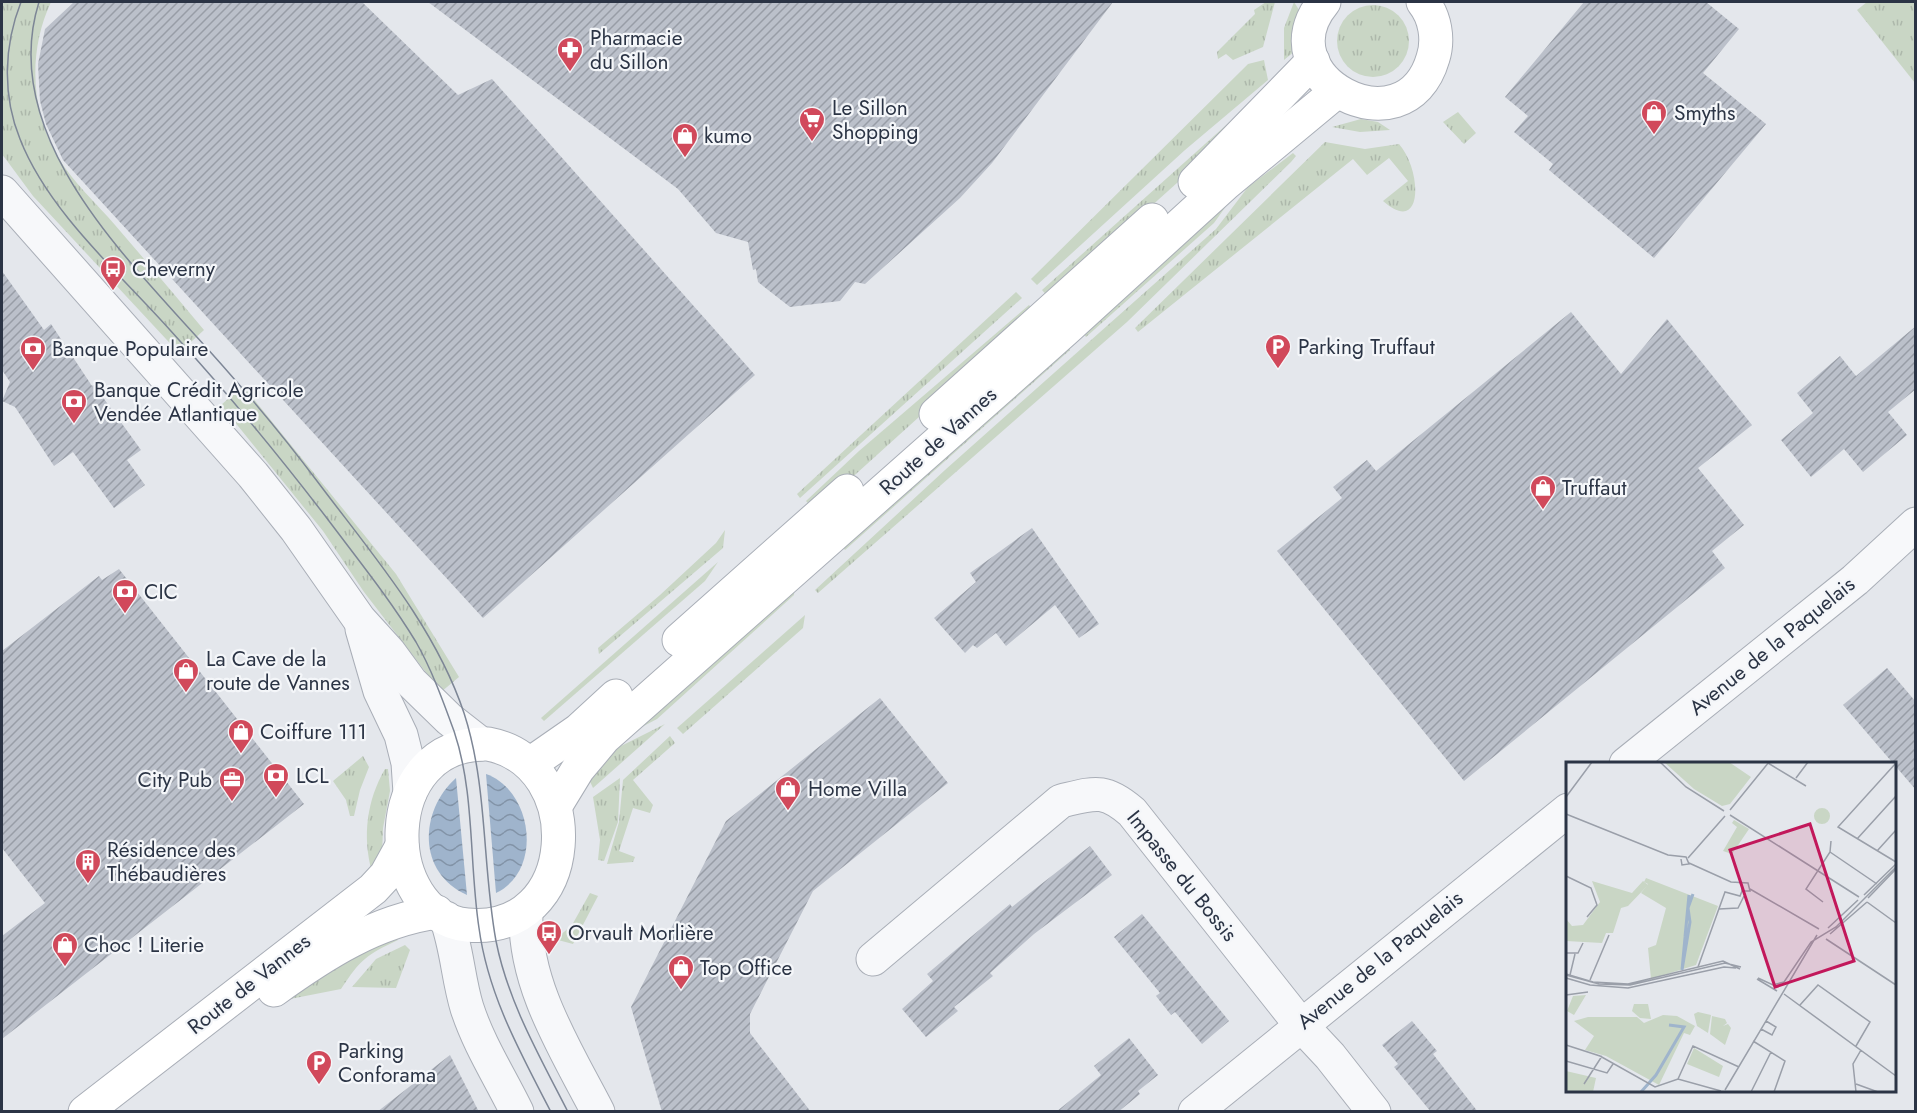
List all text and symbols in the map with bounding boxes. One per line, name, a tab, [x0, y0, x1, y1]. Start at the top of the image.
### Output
place label: Pharmacie du Sillon	[590, 23, 683, 77]
pharmacy icon: Pharmacie du Sillon	[555, 35, 585, 73]
place label: Le Sillon Shopping	[832, 93, 918, 147]
shop icon: Smyths	[1639, 98, 1669, 136]
place label: Smyths	[1674, 98, 1736, 128]
supermarket icon: Le Sillon Shopping	[797, 105, 827, 143]
shop icon: kumo	[670, 121, 700, 159]
place label: kumo	[704, 121, 752, 151]
bus stop icon: Cheverny	[98, 254, 128, 292]
place label: Cheverny	[132, 254, 216, 284]
parking icon: Parking Truffaut	[1263, 332, 1293, 370]
place label: Parking Truffaut	[1298, 332, 1435, 362]
bank icon: Banque Populaire	[18, 334, 48, 372]
place label: Banque Populaire	[52, 334, 209, 364]
place label: Banque Crédit Agricole Vendée Atlantique	[94, 375, 304, 429]
street label: Route de Vannes	[873, 380, 1003, 502]
bank icon: Banque Crédit Agricole Vendée Atlantique	[59, 387, 89, 425]
shop icon: Truffaut	[1528, 473, 1558, 511]
place label: Truffaut	[1562, 473, 1627, 503]
street label: Avenue de la Paquelais	[1683, 570, 1861, 722]
bank icon: CIC	[110, 577, 140, 615]
place label: CIC	[144, 577, 178, 607]
place label: La Cave de la route de Vannes	[206, 644, 350, 698]
shop icon: La Cave de la route de Vannes	[171, 656, 201, 694]
shop icon: Coiffure 111	[226, 717, 256, 755]
place label: Coiffure 111	[260, 717, 367, 747]
bank icon: LCL	[261, 761, 291, 799]
place label: LCL	[296, 761, 329, 791]
inset map	[1566, 762, 1896, 1092]
place label: City Pub	[137, 765, 212, 795]
office icon: City Pub	[217, 765, 247, 803]
shop icon: Home Villa	[773, 774, 803, 812]
place label: Home Villa	[808, 774, 907, 804]
street label: Impasse du Bossis	[1120, 804, 1244, 948]
place label: Résidence des Thébaudières	[107, 835, 236, 889]
building icon: Résidence des Thébaudières	[73, 847, 103, 885]
street label: Avenue de la Paquelais	[1291, 884, 1469, 1036]
bus stop icon: Orvault Morlière	[534, 918, 564, 956]
place label: Orvault Morlière	[568, 918, 714, 948]
street label: Route de Vannes	[181, 926, 317, 1042]
shop icon: Choc ! Literie	[50, 930, 80, 968]
place label: Choc ! Literie	[84, 930, 204, 960]
shop icon: Top Office	[666, 953, 696, 991]
place label: Top Office	[700, 953, 793, 983]
place label: Parking Conforama	[338, 1036, 436, 1090]
parking icon: Parking Conforama	[304, 1048, 334, 1086]

